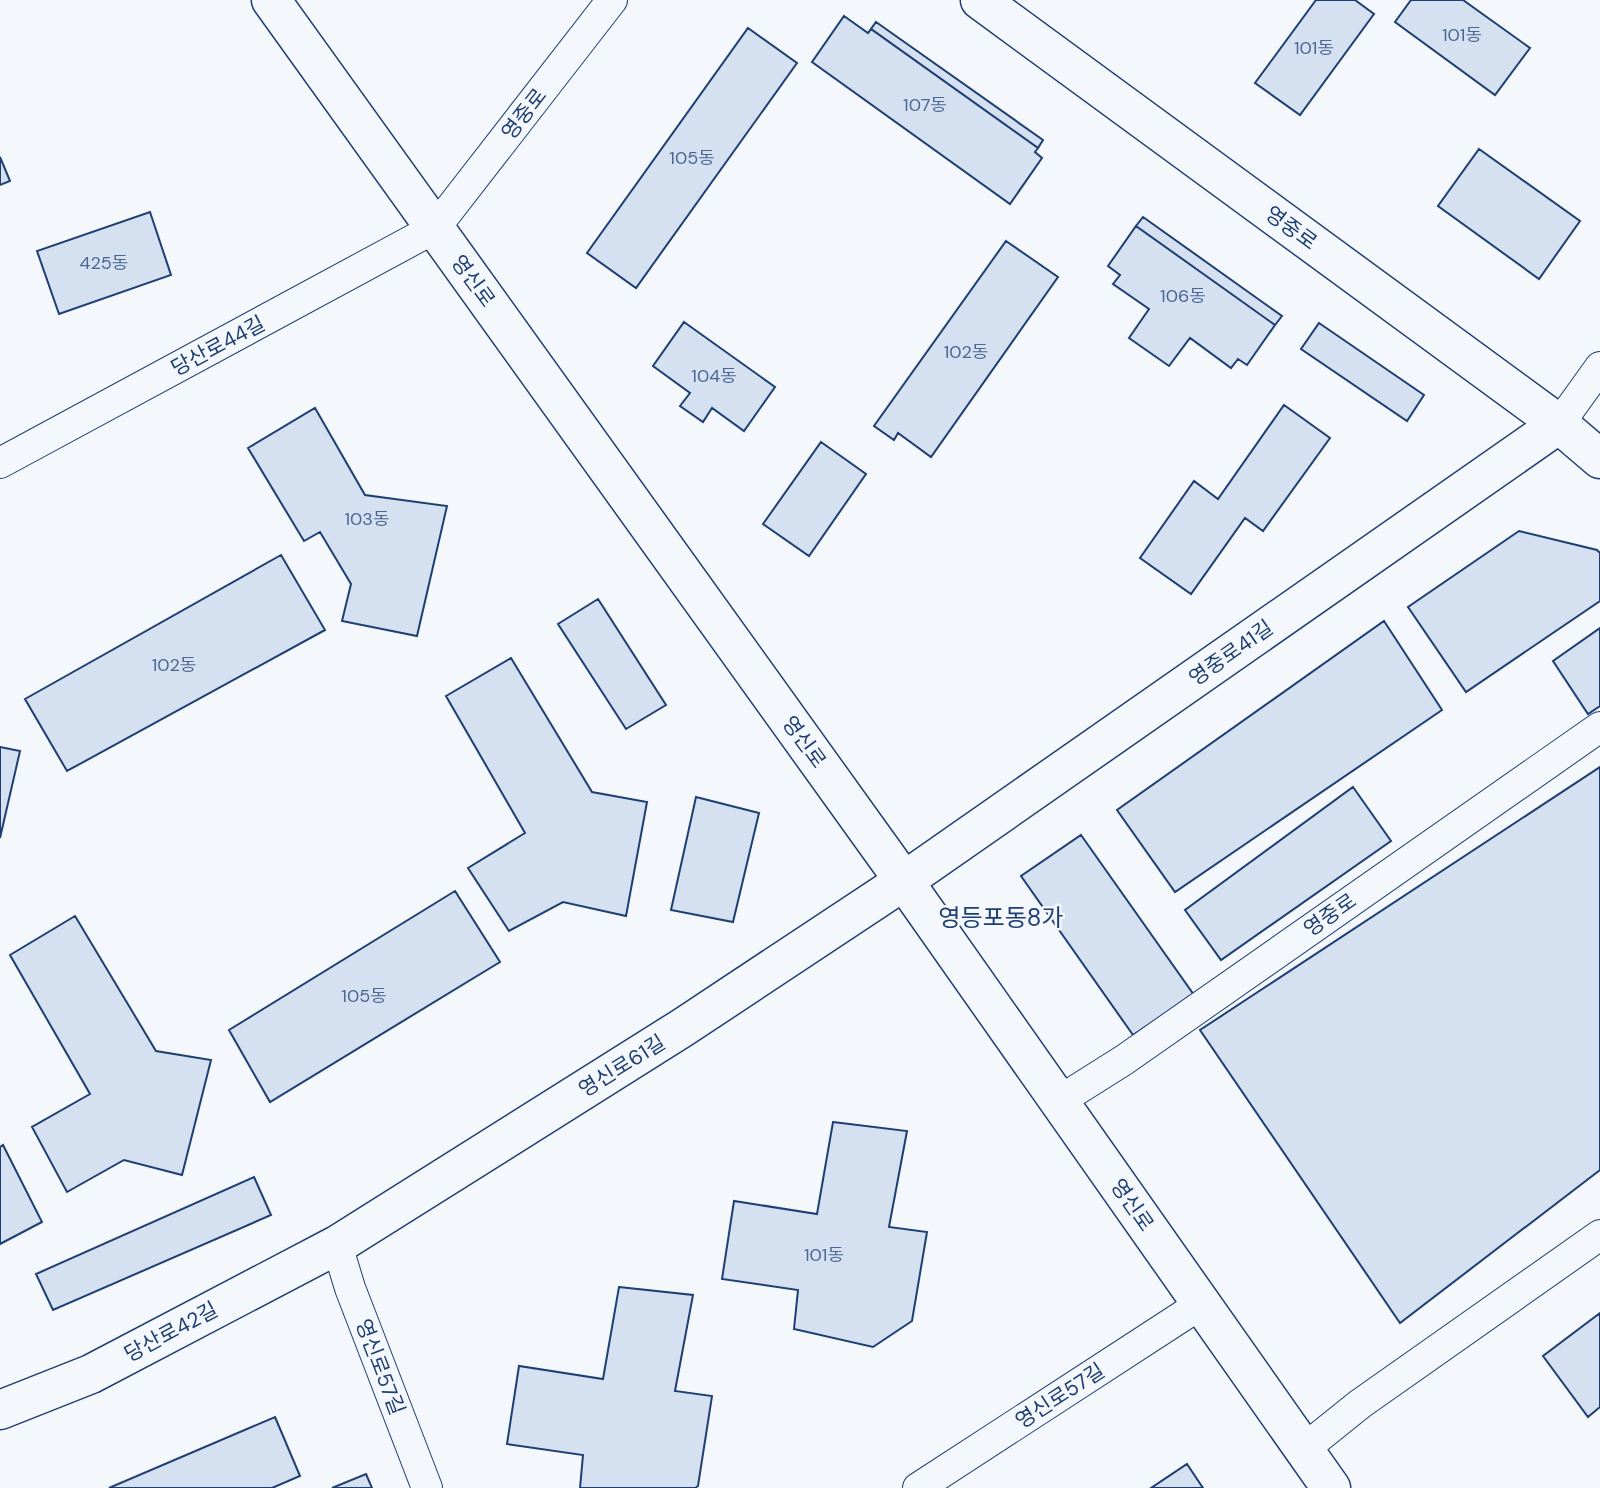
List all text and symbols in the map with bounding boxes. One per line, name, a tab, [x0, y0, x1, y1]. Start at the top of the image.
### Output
house number: 101동	[1442, 23, 1482, 47]
house number: 101동	[1294, 36, 1334, 60]
street label: 영중로	[495, 83, 553, 145]
house number: 107동	[903, 93, 947, 117]
house number: 105동	[669, 146, 715, 170]
street label: 영중로	[1259, 200, 1323, 256]
street label: 영신로	[445, 249, 501, 313]
house number: 425동	[80, 251, 128, 275]
house number: 106동	[1160, 284, 1206, 308]
street label: 당산로44길	[166, 310, 270, 382]
house number: 102동	[944, 340, 988, 364]
house number: 104동	[691, 364, 737, 388]
house number: 103동	[344, 507, 390, 531]
street label: 영중로41길	[1183, 614, 1279, 692]
house number: 102동	[152, 653, 196, 677]
street label: 영신로	[776, 710, 832, 774]
street label: 영중로	[1298, 887, 1362, 943]
district label: 영등포동8가	[939, 902, 1064, 933]
house number: 105동	[341, 984, 387, 1008]
street label: 영신로61길	[573, 1028, 671, 1104]
street label: 영신로	[1104, 1173, 1160, 1237]
house number: 101동	[804, 1243, 844, 1267]
street label: 당산로42길	[119, 1296, 223, 1368]
street label: 영신로57길	[349, 1315, 411, 1419]
street label: 영신로57길	[1010, 1357, 1110, 1435]

